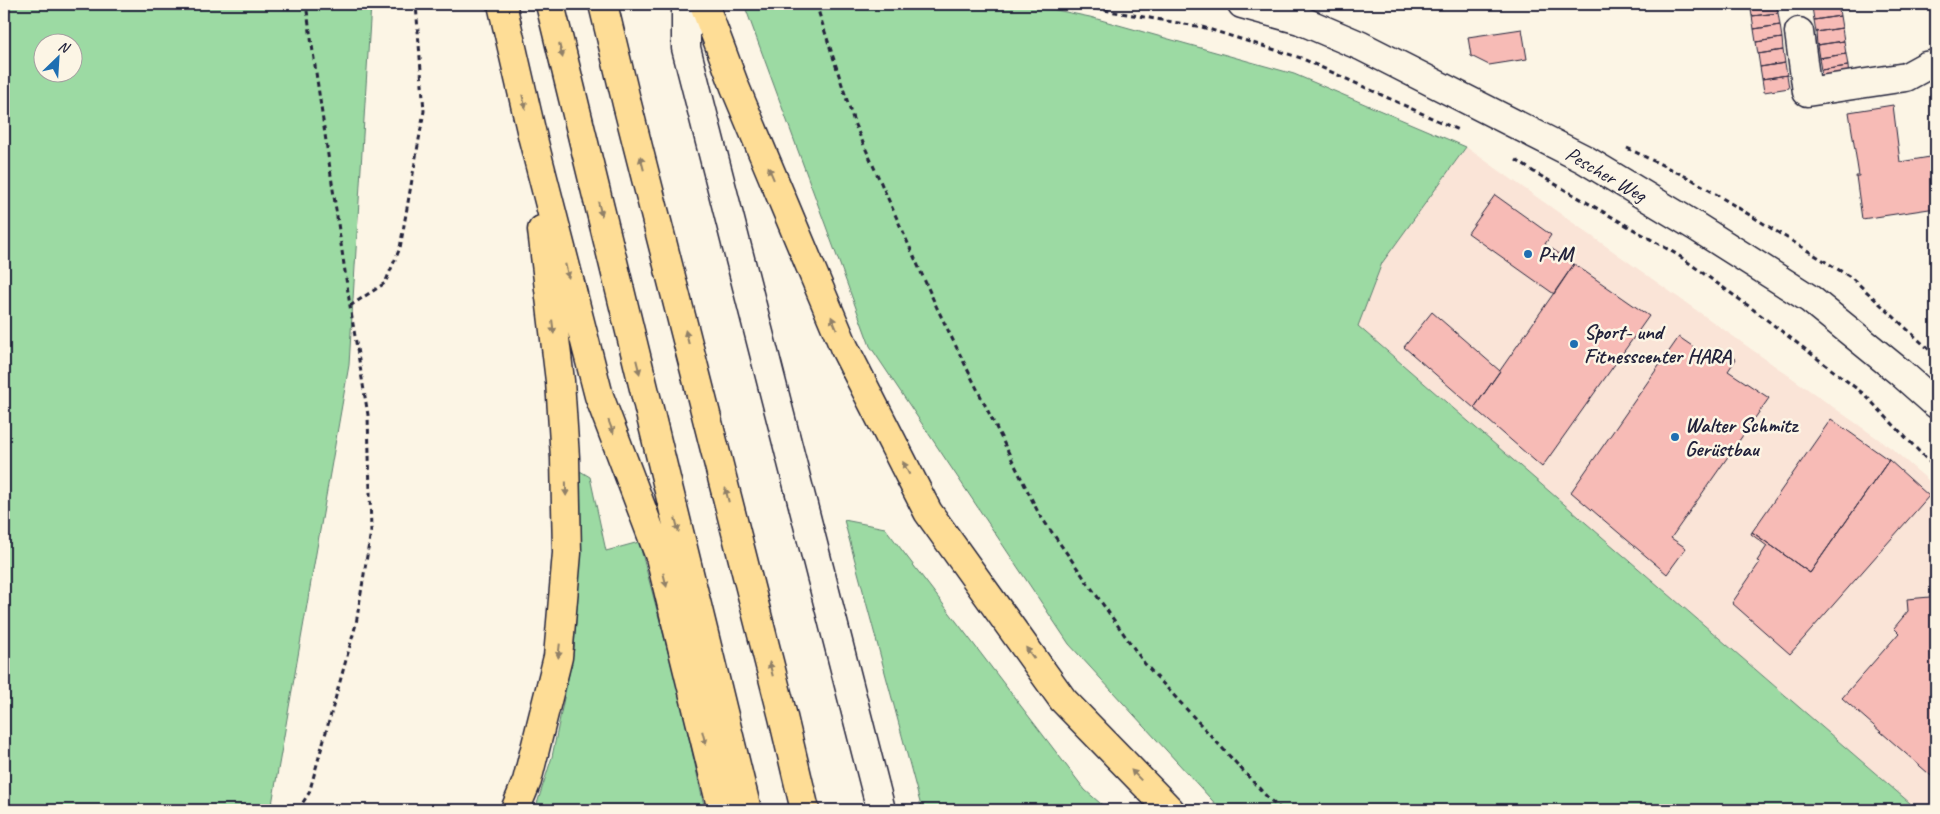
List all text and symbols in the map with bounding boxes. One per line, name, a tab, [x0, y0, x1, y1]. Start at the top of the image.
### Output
north arrow	[32, 32, 82, 82]
text: N	[56, 37, 73, 57]
one-way arrow	[557, 44, 565, 59]
one-way arrow	[520, 95, 528, 110]
street label: Pescher Weg	[1561, 140, 1652, 208]
one-way arrow	[638, 156, 646, 171]
one-way arrow	[767, 165, 775, 180]
one-way arrow	[596, 201, 604, 216]
place label: P+M	[1538, 241, 1575, 267]
marker: P+M	[1522, 248, 1534, 260]
one-way arrow	[563, 264, 571, 279]
one-way arrow	[829, 316, 837, 330]
one-way arrow	[549, 319, 557, 335]
place label: Sport- und Fitnesscenter HARA	[1584, 319, 1732, 369]
one-way arrow	[682, 330, 690, 345]
marker: Sport- und Fitnesscenter HARA	[1568, 338, 1580, 350]
one-way arrow	[634, 359, 642, 374]
place label: Walter Schmitz Gerüstbau	[1685, 412, 1799, 462]
one-way arrow	[608, 420, 615, 435]
marker: Walter Schmitz Gerüstbau	[1669, 431, 1681, 443]
one-way arrow	[902, 461, 910, 476]
one-way arrow	[562, 481, 570, 497]
one-way arrow	[723, 487, 731, 502]
one-way arrow	[673, 517, 681, 532]
one-way arrow	[662, 573, 670, 588]
one-way arrow	[555, 643, 563, 659]
one-way arrow	[1024, 647, 1035, 660]
one-way arrow	[767, 662, 775, 677]
one-way arrow	[701, 730, 709, 745]
one-way arrow	[1130, 769, 1142, 781]

